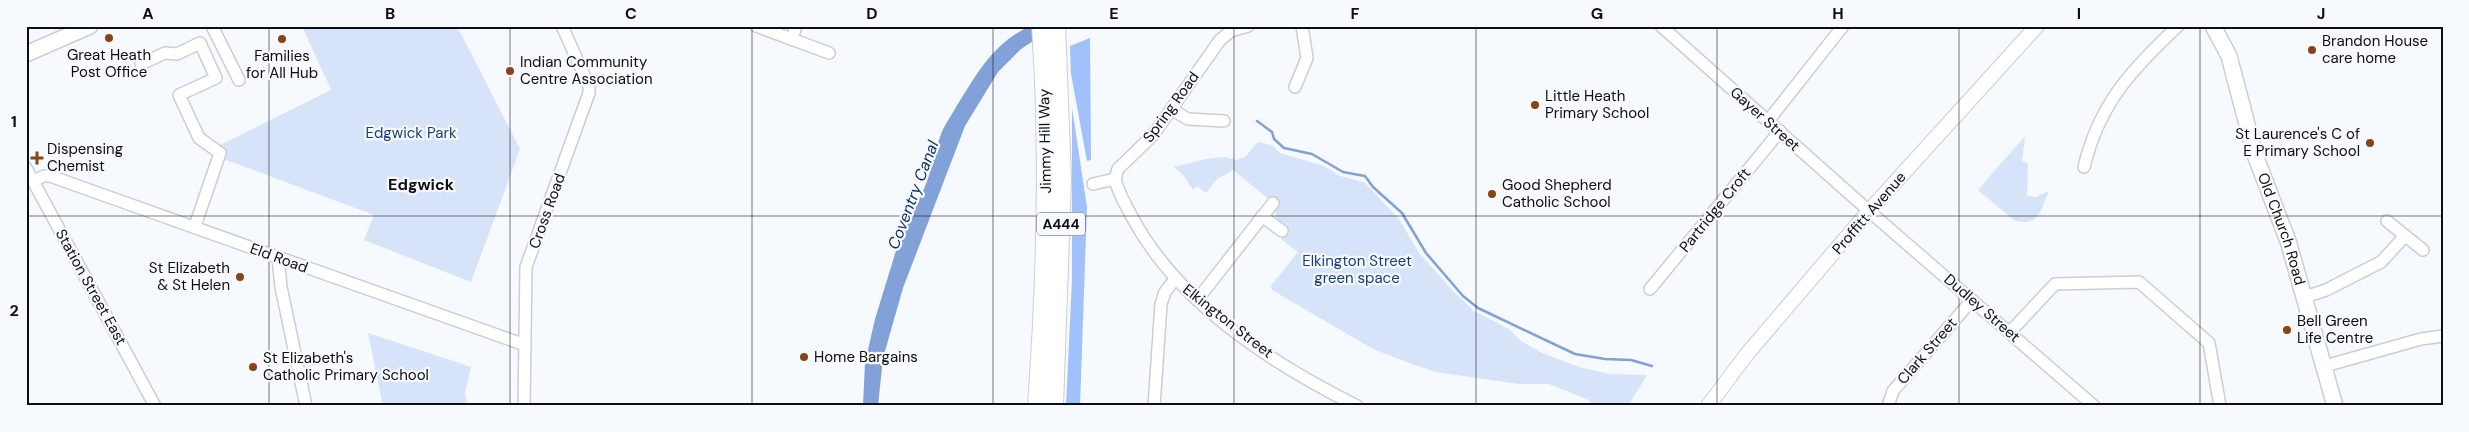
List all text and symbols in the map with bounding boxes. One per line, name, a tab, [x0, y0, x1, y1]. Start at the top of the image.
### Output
text: A	[142, 3, 154, 24]
text: B	[385, 3, 395, 24]
text: C	[625, 3, 637, 24]
text: D	[866, 3, 878, 24]
text: E	[1109, 3, 1119, 24]
text: F	[1351, 3, 1360, 24]
text: G	[1591, 3, 1603, 24]
text: H	[1832, 3, 1844, 24]
text: I	[2077, 3, 2081, 24]
text: J	[2317, 3, 2325, 24]
place label: Brandon House care home	[2322, 31, 2428, 68]
marker: Great Heath Post Office	[103, 32, 115, 44]
marker: Families for All Hub	[276, 33, 288, 45]
marker: Brandon House care home	[2306, 44, 2318, 56]
place label: Great Heath Post Office	[67, 45, 151, 82]
place label: Families for All Hub	[246, 46, 318, 83]
place label: Indian Community Centre Association	[520, 52, 653, 89]
marker: Indian Community Centre Association	[504, 65, 516, 77]
street label: Spring Road	[1138, 67, 1204, 147]
street label: Gayer Street	[1726, 82, 1804, 156]
place label: Little Heath Primary School	[1545, 86, 1649, 123]
street label: Jimmy Hill Way	[1034, 88, 1056, 193]
marker: Little Heath Primary School	[1529, 99, 1541, 111]
text: 1	[11, 111, 17, 132]
park label: Edgwick Park	[365, 123, 457, 143]
place label: St Laurence's C of E Primary School	[2235, 124, 2360, 161]
water label: Coventry Canal	[883, 137, 944, 252]
marker: St Laurence's C of E Primary School	[2364, 137, 2376, 149]
place label: Dispensing Chemist	[47, 139, 123, 176]
marker: Dispensing Chemist	[31, 152, 43, 164]
street label: Partridge Croft	[1675, 164, 1755, 256]
street label: Proffitt Avenue	[1828, 168, 1910, 258]
street label: Old Church Road	[2253, 170, 2310, 287]
street label: Cross Road	[524, 171, 570, 251]
district label: Edgwick	[388, 174, 455, 195]
place label: Good Shepherd Catholic School	[1502, 175, 1612, 212]
marker: Good Shepherd Catholic School	[1486, 188, 1498, 200]
road number: A444	[1037, 212, 1085, 235]
street label: Station Street East	[51, 225, 131, 349]
street label: Eld Road	[247, 238, 311, 278]
park label: Elkington Street green space	[1302, 251, 1412, 288]
place label: St Elizabeth & St Helen	[149, 258, 230, 295]
street label: Dudley Street	[1940, 269, 2024, 347]
marker: St Elizabeth & St Helen	[234, 271, 246, 283]
street label: Elkington Street	[1179, 279, 1277, 363]
text: 2	[9, 300, 19, 321]
place label: Bell Green Life Centre	[2297, 311, 2373, 348]
street label: Clark Street	[1893, 313, 1961, 388]
marker: Bell Green Life Centre	[2281, 324, 2293, 336]
place label: Home Bargains	[814, 347, 918, 367]
place label: St Elizabeth's Catholic Primary School	[263, 348, 429, 385]
marker: Home Bargains	[798, 351, 810, 363]
marker: St Elizabeth's Catholic Primary School	[247, 361, 259, 373]

